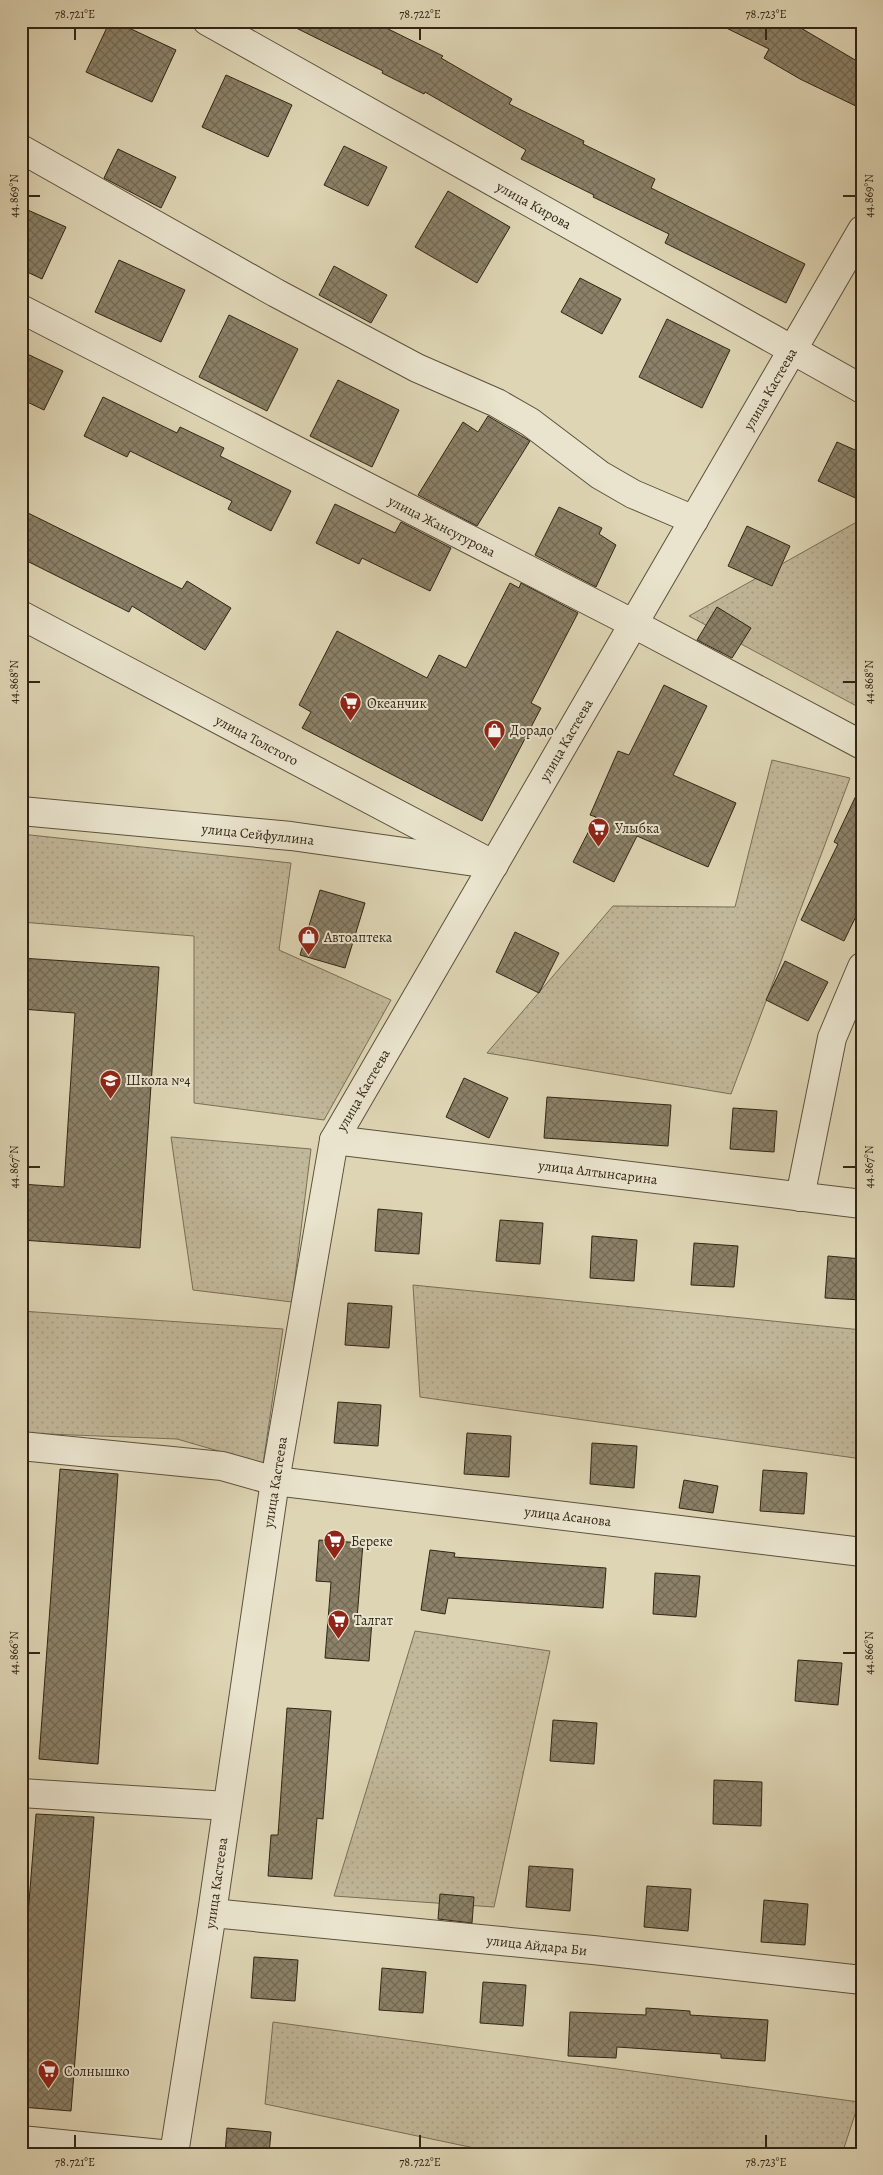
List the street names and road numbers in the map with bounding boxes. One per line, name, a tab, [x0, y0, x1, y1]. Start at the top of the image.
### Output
street label: улица Кирова	[492, 176, 575, 234]
street label: улица Кастеева	[739, 344, 802, 435]
street label: улица Жансугурова	[384, 491, 499, 562]
street label: улица Кастеева	[535, 695, 598, 786]
street label: улица Толстого	[211, 710, 302, 770]
street label: улица Сейфуллина	[200, 819, 316, 850]
street label: улица Кастеева	[332, 1045, 395, 1136]
street label: улица Алтынсарина	[536, 1156, 659, 1189]
street label: улица Кастеева	[259, 1435, 292, 1530]
street label: улица Асанова	[523, 1502, 613, 1531]
street label: улица Кастеева	[201, 1836, 232, 1931]
street label: улица Айдара Би	[485, 1931, 588, 1960]

